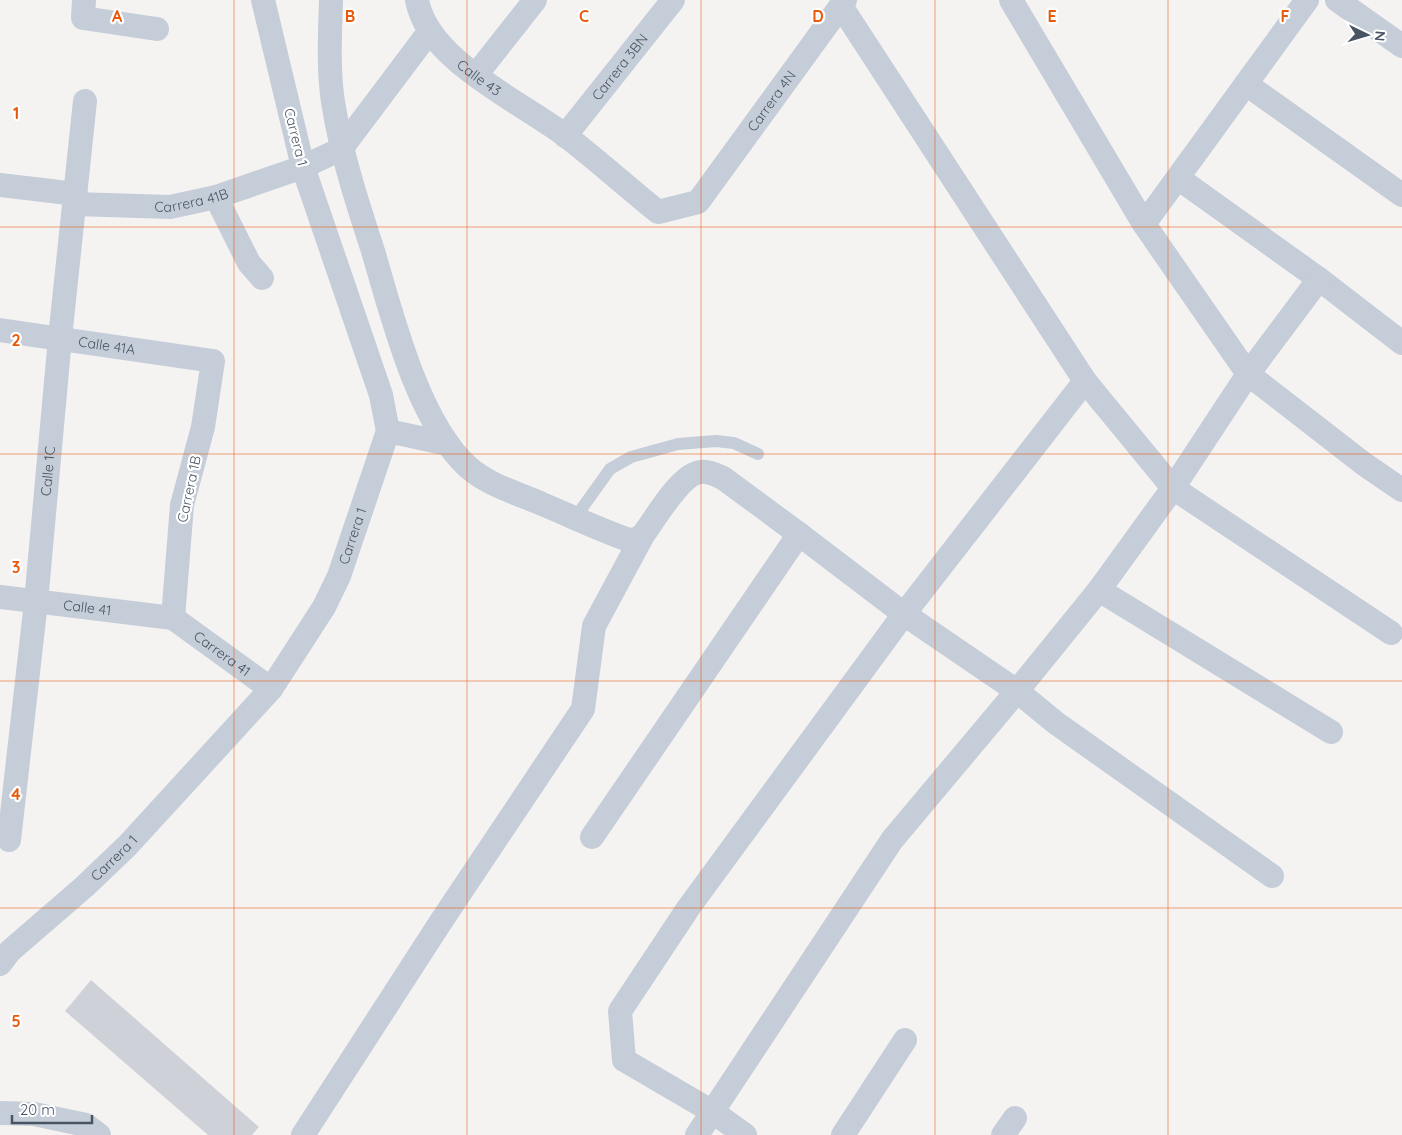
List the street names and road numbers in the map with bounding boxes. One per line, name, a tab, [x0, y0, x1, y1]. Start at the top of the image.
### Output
street label: Carrera 3BN	[588, 30, 652, 104]
street label: Calle 43	[453, 56, 505, 100]
street label: Carrera 4N	[743, 67, 800, 135]
street label: Carrera 1	[280, 106, 312, 168]
street label: Carrera 41B	[154, 184, 231, 216]
street label: Calle 41A	[77, 333, 136, 359]
street label: Calle 1C	[37, 445, 59, 497]
street label: Carrera 1B	[173, 454, 205, 524]
street label: Carrera 1	[335, 505, 370, 567]
street label: Calle 41	[62, 596, 112, 619]
street label: Carrera 41	[190, 627, 254, 680]
street label: Carrera 1	[87, 831, 142, 885]

